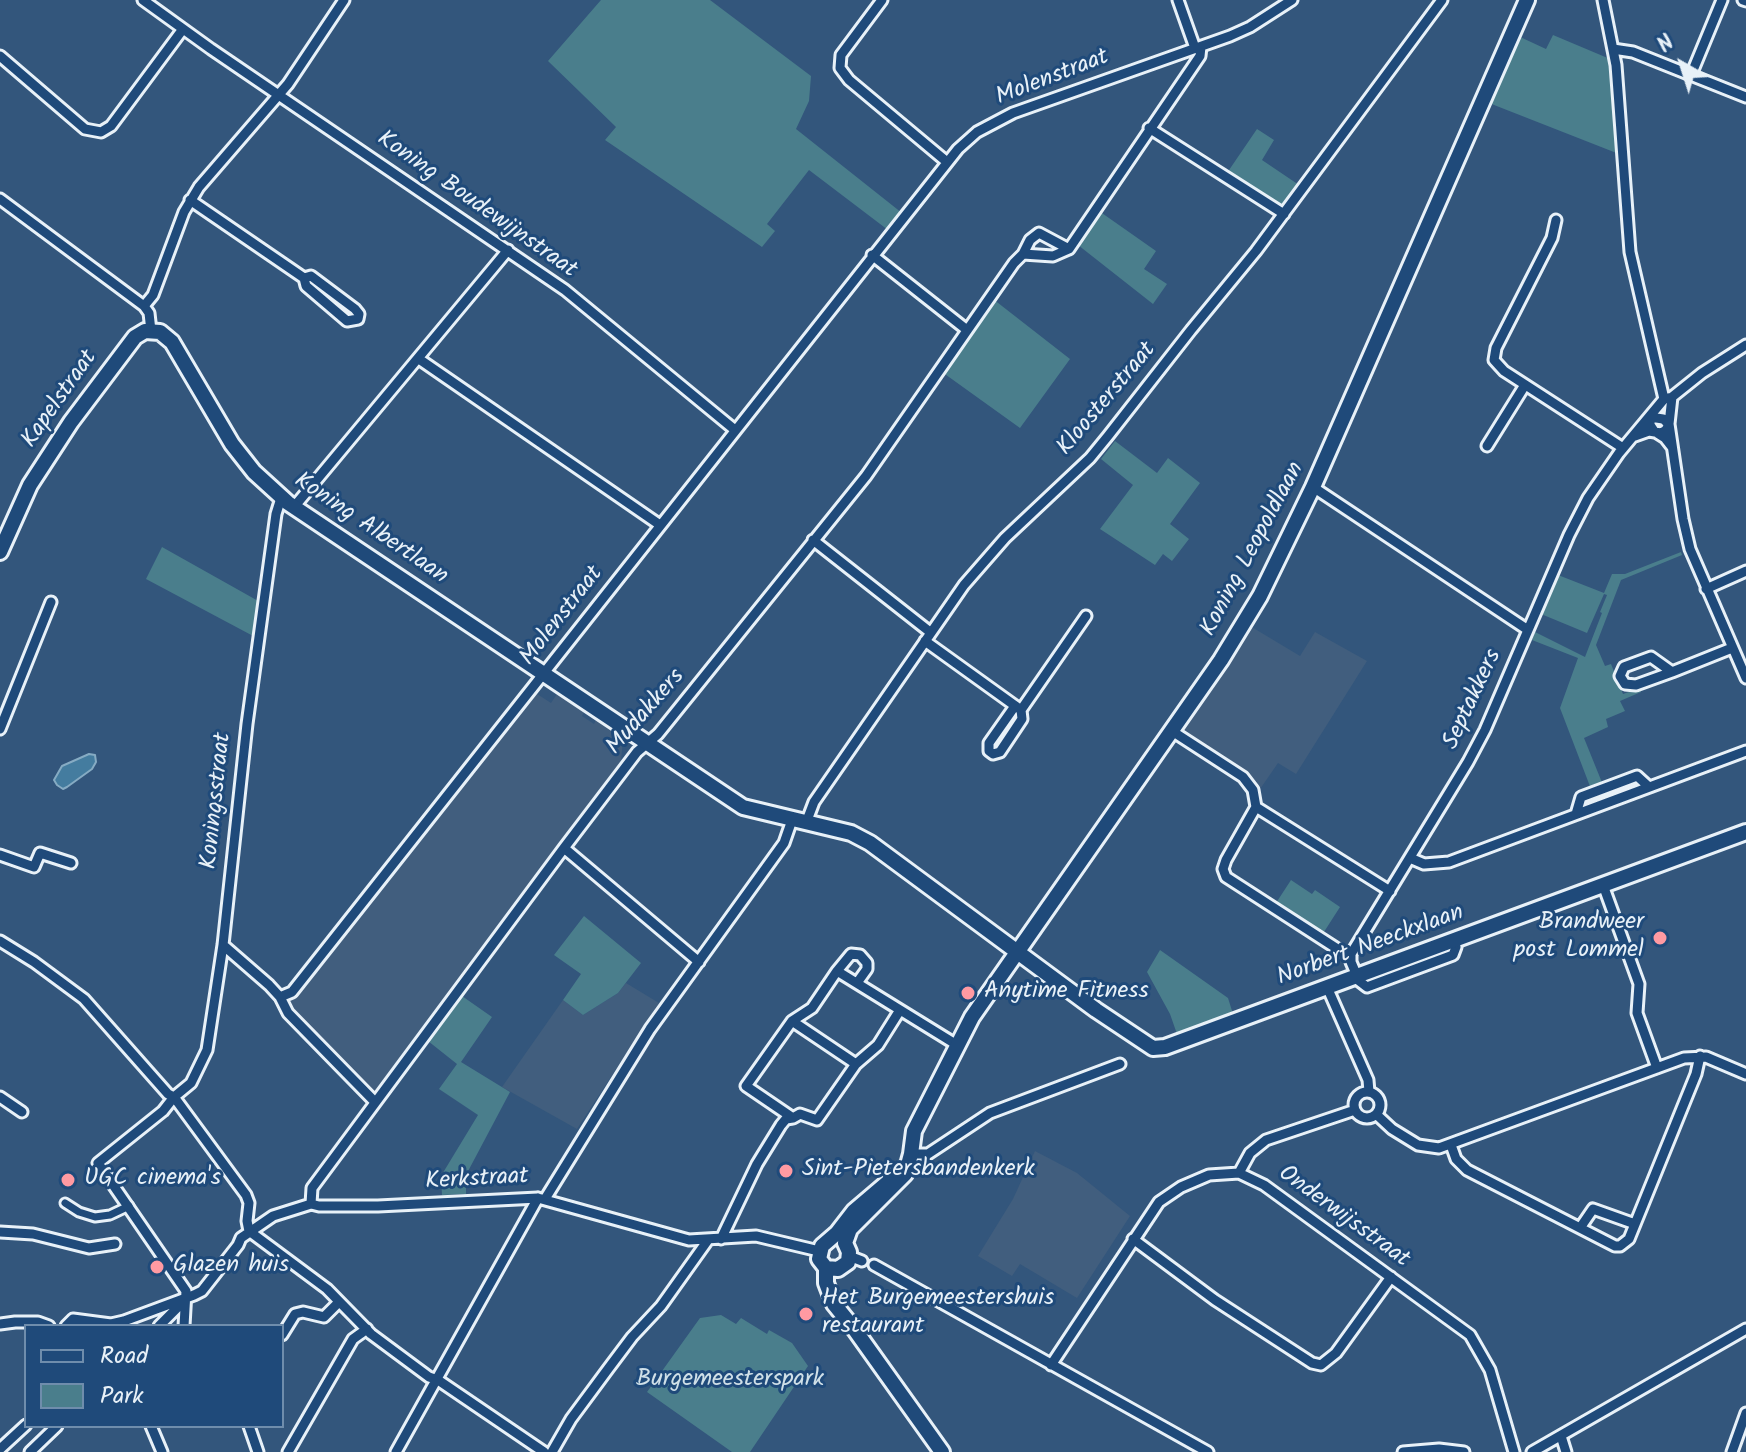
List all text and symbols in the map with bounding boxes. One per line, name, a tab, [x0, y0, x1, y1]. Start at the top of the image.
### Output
north arrow	[1642, 24, 1722, 104]
text: N	[1650, 27, 1683, 63]
street label: Molenstraat	[993, 44, 1113, 114]
street label: Koning Boudewijnstraat	[370, 126, 582, 286]
street label: Kloosterstraat	[1052, 337, 1164, 463]
street label: Kapelstraat	[17, 346, 105, 454]
street label: Koning Leopoldlaan	[1196, 458, 1312, 642]
street label: Koning Albertlaan	[287, 468, 453, 592]
street label: Molenstraat	[515, 561, 611, 673]
street label: Septakkers	[1438, 645, 1510, 755]
street label: Mudakkers	[602, 664, 692, 762]
street label: Koningsstraat	[197, 731, 239, 871]
street label: Norbert Neeckxlaan	[1274, 900, 1468, 994]
place label: Brandweer post Lommel	[1514, 910, 1644, 966]
marker: Brandweer post Lommel	[1651, 929, 1669, 947]
place label: Anytime Fitness	[984, 979, 1149, 1007]
marker: Anytime Fitness	[959, 984, 977, 1002]
place label: Sint-Pietersbandenkerk	[802, 1157, 1035, 1185]
street label: Onderwijsstraat	[1272, 1161, 1414, 1275]
marker: Sint-Pietersbandenkerk	[777, 1162, 795, 1180]
street label: Kerkstraat	[425, 1164, 529, 1198]
place label: UGC cinema's	[84, 1166, 221, 1194]
marker: UGC cinema's	[59, 1171, 77, 1189]
place label: Glazen huis	[173, 1253, 289, 1281]
marker: Glazen huis	[148, 1258, 166, 1276]
place label: Het Burgemeestershuis restaurant	[822, 1286, 1054, 1342]
marker: Het Burgemeestershuis restaurant	[797, 1305, 815, 1323]
legend	[24, 1324, 284, 1428]
text: Road	[100, 1337, 148, 1376]
park label: Burgemeesterspark	[636, 1367, 824, 1395]
text: Park	[100, 1377, 144, 1416]

